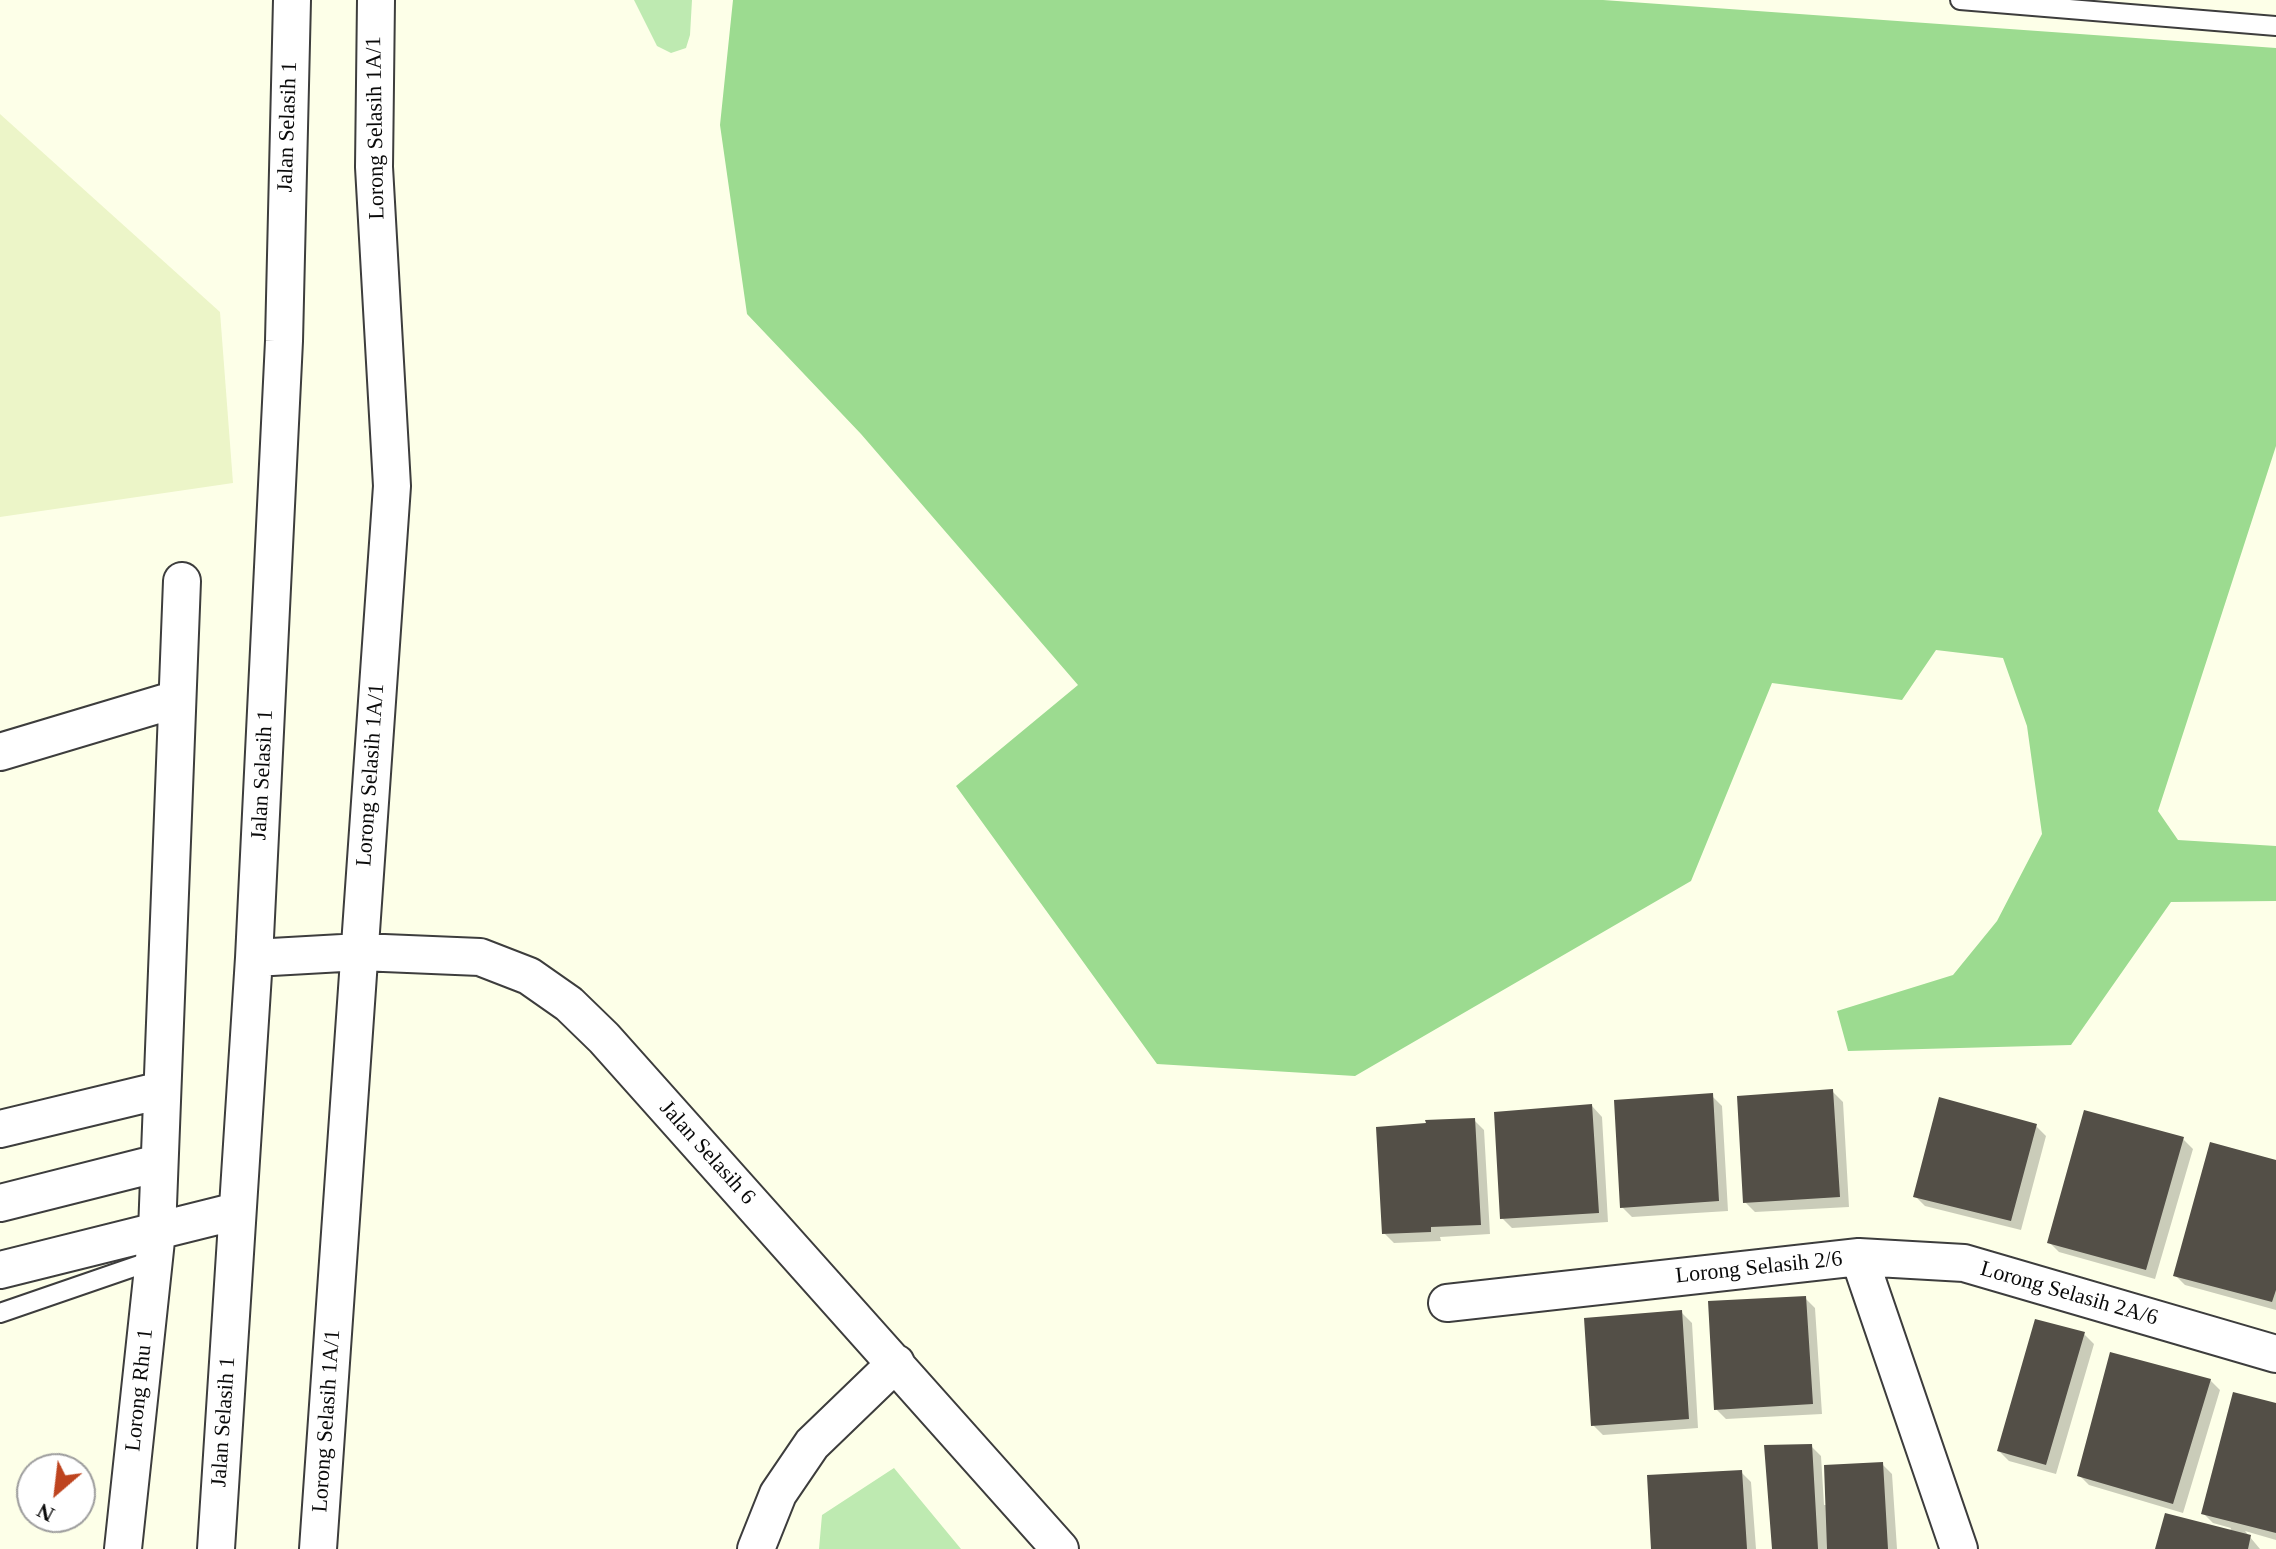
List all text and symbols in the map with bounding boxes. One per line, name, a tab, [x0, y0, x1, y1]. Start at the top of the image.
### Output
street label: Lorong Selasih 1A/1	[361, 36, 391, 220]
street label: Jalan Selasih 1	[273, 61, 303, 193]
street label: Lorong Selasih 1A/1	[351, 683, 391, 867]
street label: Jalan Selasih 1	[246, 709, 280, 841]
street label: Jalan Selasih 6	[653, 1096, 761, 1210]
street label: Lorong Selasih 2/6	[1674, 1246, 1844, 1290]
street label: Lorong Selasih 2A/6	[1977, 1256, 2161, 1332]
street label: Lorong Rhu 1	[120, 1327, 160, 1453]
street label: Lorong Selasih 1A/1	[307, 1329, 347, 1513]
street label: Jalan Selasih 1	[206, 1356, 242, 1488]
north arrow	[16, 1453, 96, 1533]
text: N	[33, 1498, 58, 1528]

